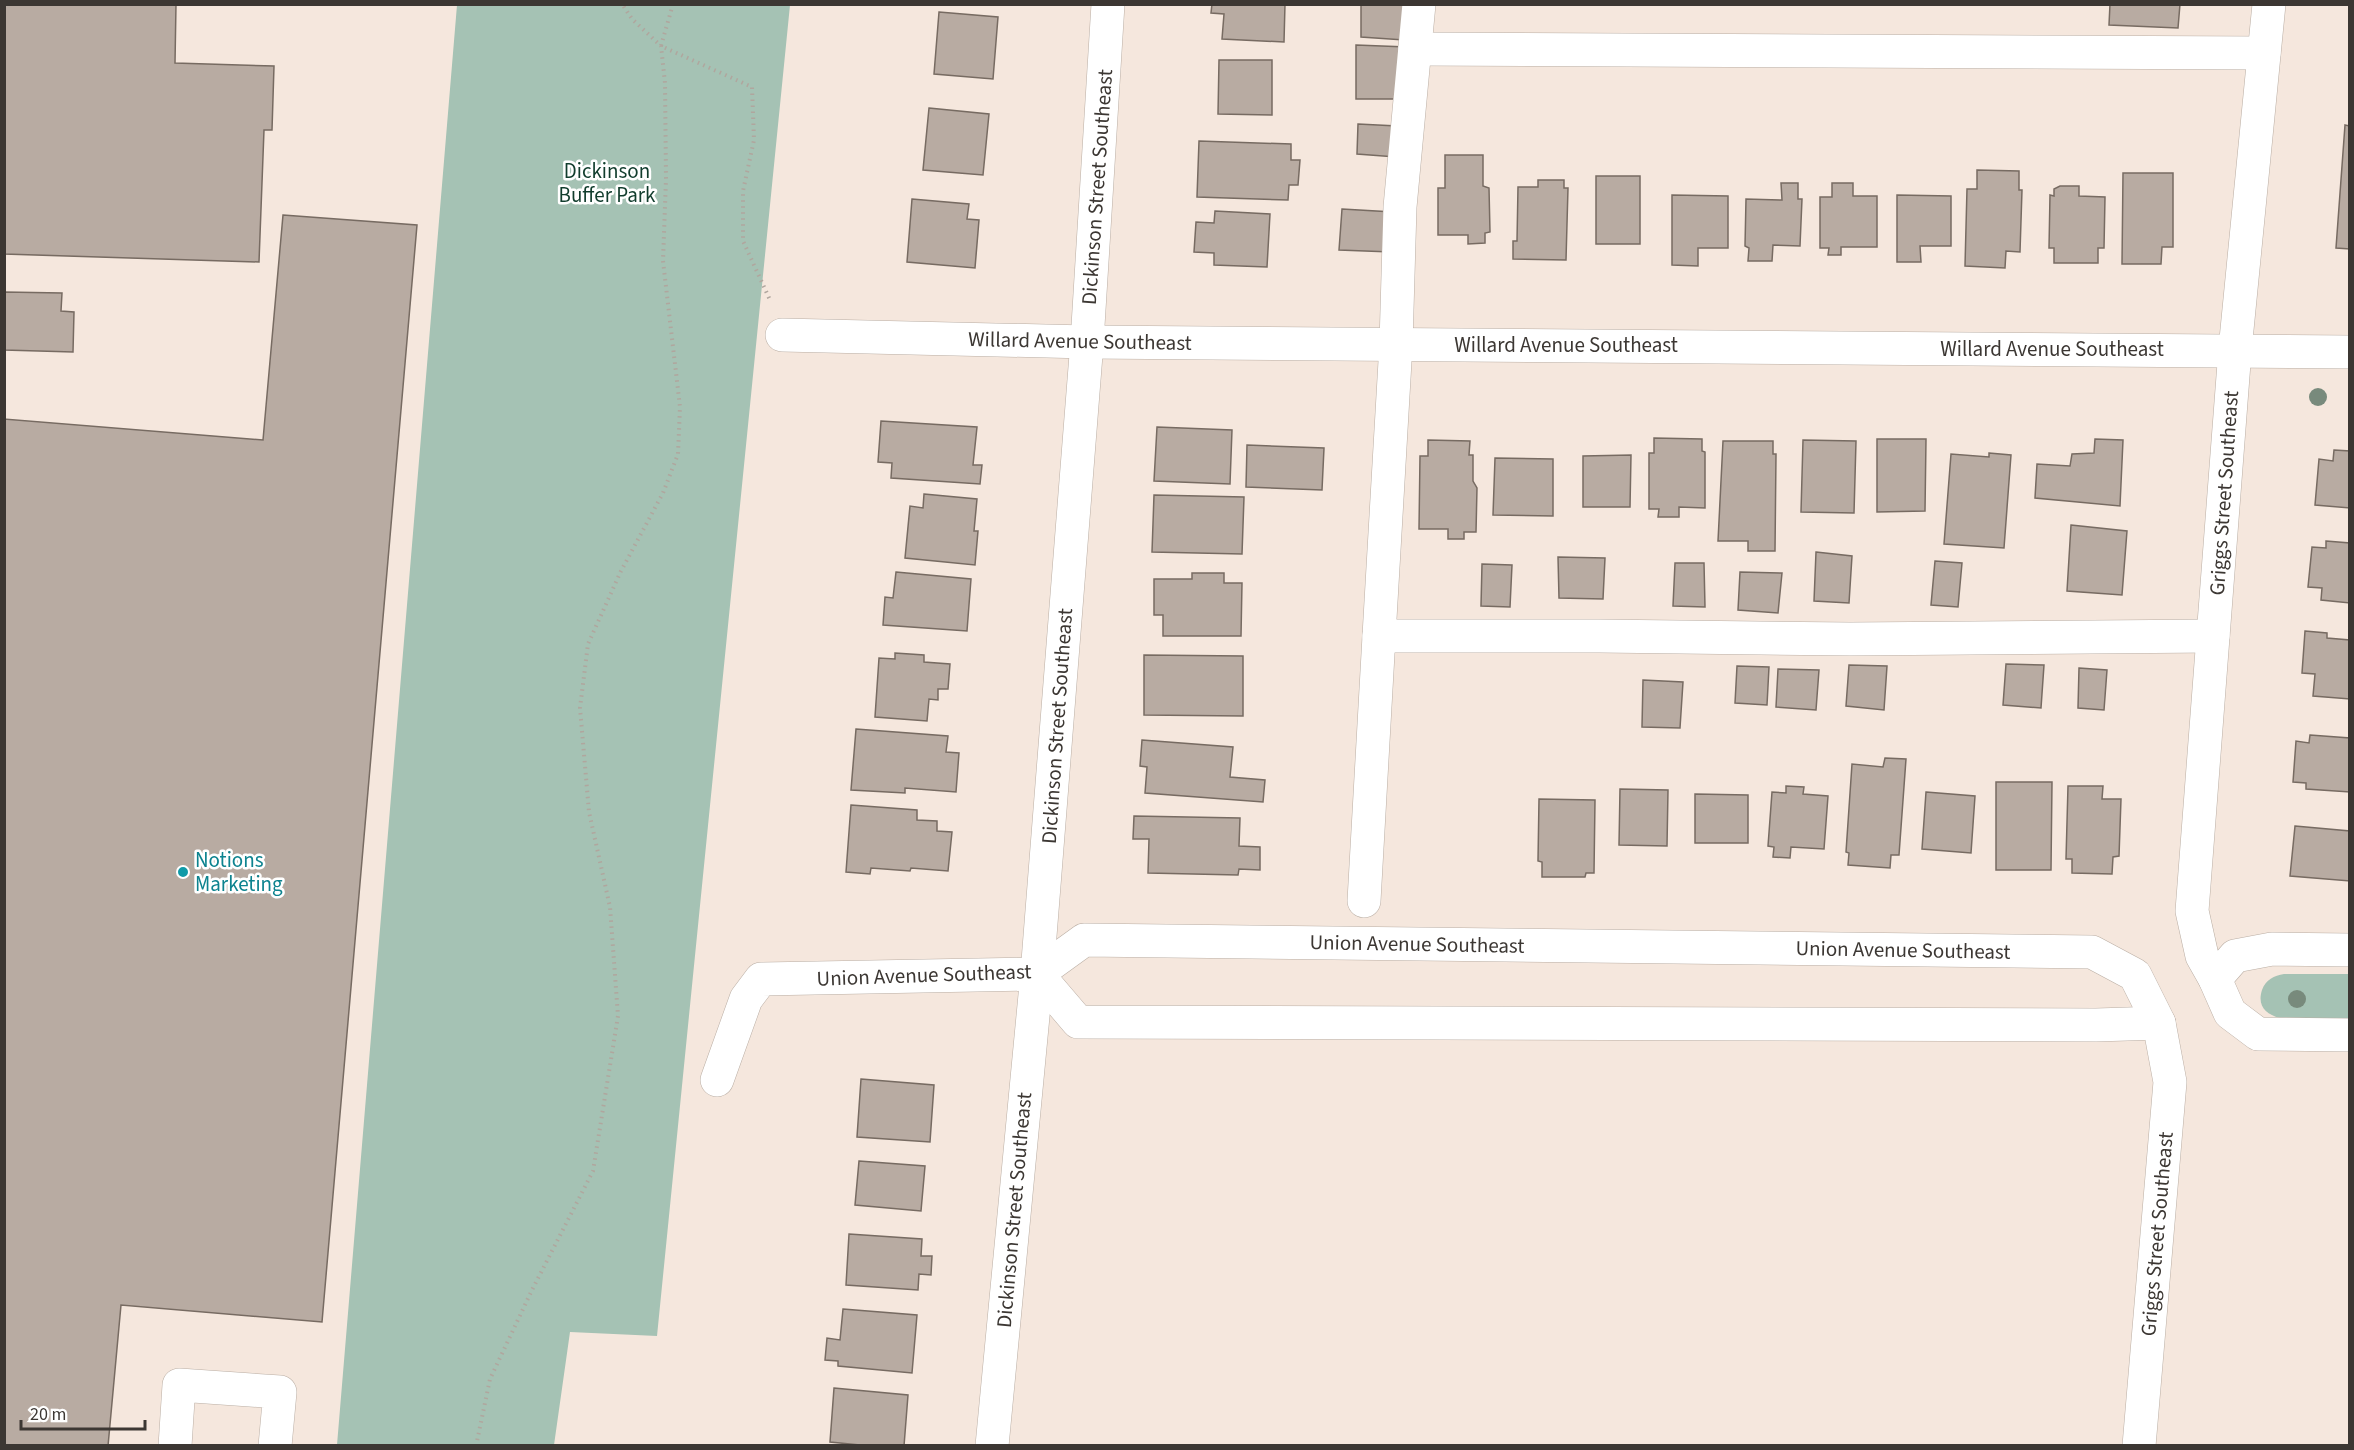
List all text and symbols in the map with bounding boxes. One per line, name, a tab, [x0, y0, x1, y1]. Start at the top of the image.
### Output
street label: Dickinson Street Southeast	[1074, 68, 1120, 306]
park label: Dickinson Buffer Park	[559, 156, 656, 210]
street label: Willard Avenue Southeast	[968, 324, 1192, 358]
street label: Willard Avenue Southeast	[1454, 330, 1678, 360]
street label: Willard Avenue Southeast	[1940, 334, 2164, 364]
street label: Griggs Street Southeast	[2202, 390, 2246, 596]
street label: Dickinson Street Southeast	[1034, 607, 1080, 845]
place label: Notions Marketing	[195, 845, 283, 899]
marker: Notions Marketing	[176, 865, 190, 879]
street label: Union Avenue Southeast	[1309, 927, 1525, 961]
street label: Union Avenue Southeast	[1795, 933, 2011, 967]
street label: Union Avenue Southeast	[816, 956, 1032, 994]
street label: Dickinson Street Southeast	[989, 1091, 1039, 1329]
street label: Griggs Street Southeast	[2133, 1131, 2181, 1337]
scale bar	[21, 1393, 146, 1431]
text: 20 m	[30, 1402, 66, 1427]

